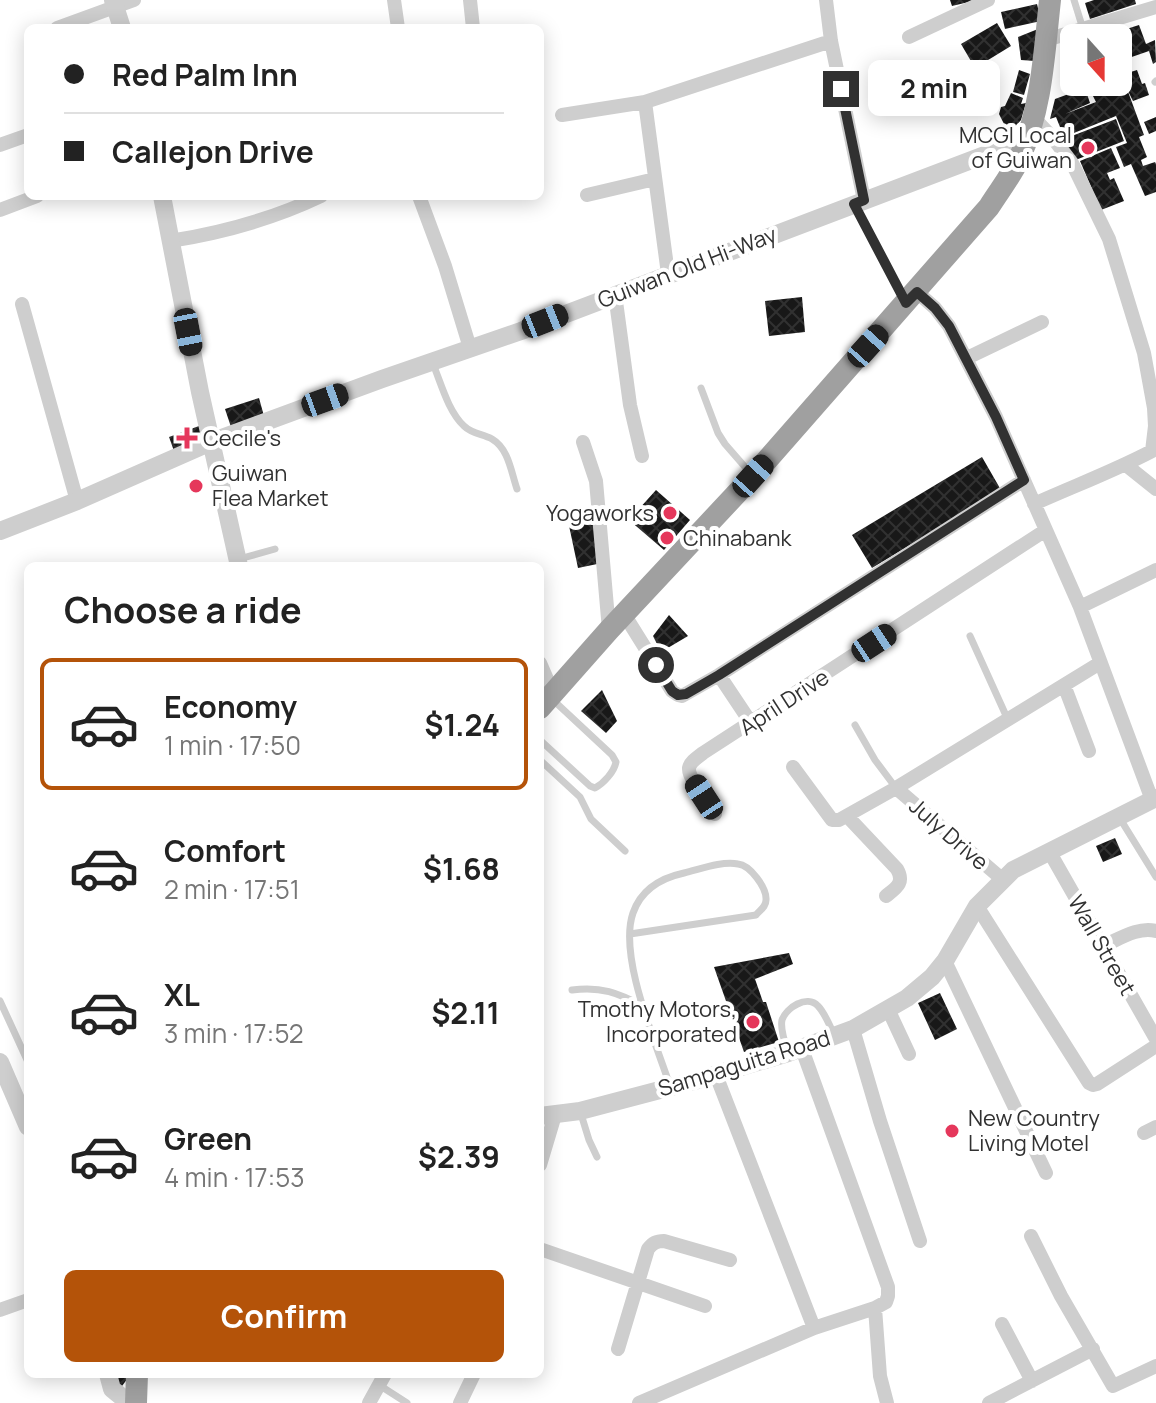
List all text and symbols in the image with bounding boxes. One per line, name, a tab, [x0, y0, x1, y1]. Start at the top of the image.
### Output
north arrow	[1060, 24, 1132, 96]
map controls	[1060, 24, 1132, 96]
text: Red Palm Inn	[112, 54, 298, 95]
callout: 2 min	[869, 61, 1001, 117]
text: 2 min	[900, 70, 968, 106]
route end	[823, 71, 859, 107]
place label: MCGI Local of Guiwan	[959, 120, 1072, 175]
text: Callejon Drive	[112, 131, 314, 172]
marker: MCGI Local of Guiwan	[1079, 139, 1097, 157]
street label: Guiwan Old Hi-Way	[593, 219, 781, 315]
car	[518, 301, 572, 341]
car	[172, 306, 204, 358]
car	[843, 320, 893, 372]
car	[298, 381, 352, 419]
place label: Cecile's	[203, 423, 281, 453]
marker: Cecile's	[178, 429, 196, 447]
car	[728, 450, 778, 502]
place label: Guiwan Flea Market	[212, 458, 329, 513]
marker: Guiwan Flea Market	[187, 477, 205, 495]
place label: Yogaworks	[546, 498, 654, 528]
marker: Yogaworks	[661, 504, 679, 522]
place label: Chinabank	[683, 523, 793, 553]
marker: Chinabank	[658, 529, 676, 547]
text: Choose a ride	[64, 585, 302, 634]
car	[847, 620, 901, 666]
route start	[638, 647, 674, 683]
street label: April Drive	[733, 662, 835, 742]
text: Economy	[164, 686, 297, 727]
icon: car	[68, 688, 140, 760]
text: $1.24	[425, 704, 500, 745]
text: 1 min · 17:50	[164, 727, 301, 763]
car	[681, 770, 727, 824]
street label: July Drive	[903, 791, 995, 877]
text: Comfort	[164, 830, 286, 871]
icon: car	[68, 832, 140, 904]
text: $1.68	[423, 848, 500, 889]
text: 2 min · 17:51	[164, 871, 300, 907]
street label: Wall Street	[1061, 889, 1143, 1001]
text: XL	[164, 974, 200, 1015]
icon: car	[68, 976, 140, 1048]
text: $2.11	[432, 992, 500, 1033]
place label: Tmothy Motors, Incorporated	[578, 994, 737, 1049]
marker: Tmothy Motors, Incorporated	[744, 1013, 762, 1031]
text: 3 min · 17:52	[164, 1015, 304, 1051]
street label: Sampaguita Road	[654, 1023, 834, 1103]
place label: New Country Living Motel	[968, 1103, 1100, 1158]
text: Green	[164, 1118, 252, 1159]
icon: car	[68, 1120, 140, 1192]
marker: New Country Living Motel	[943, 1122, 961, 1140]
text: $2.39	[418, 1136, 500, 1177]
text: 4 min · 17:53	[164, 1159, 305, 1195]
button: Confirm	[64, 1270, 504, 1362]

